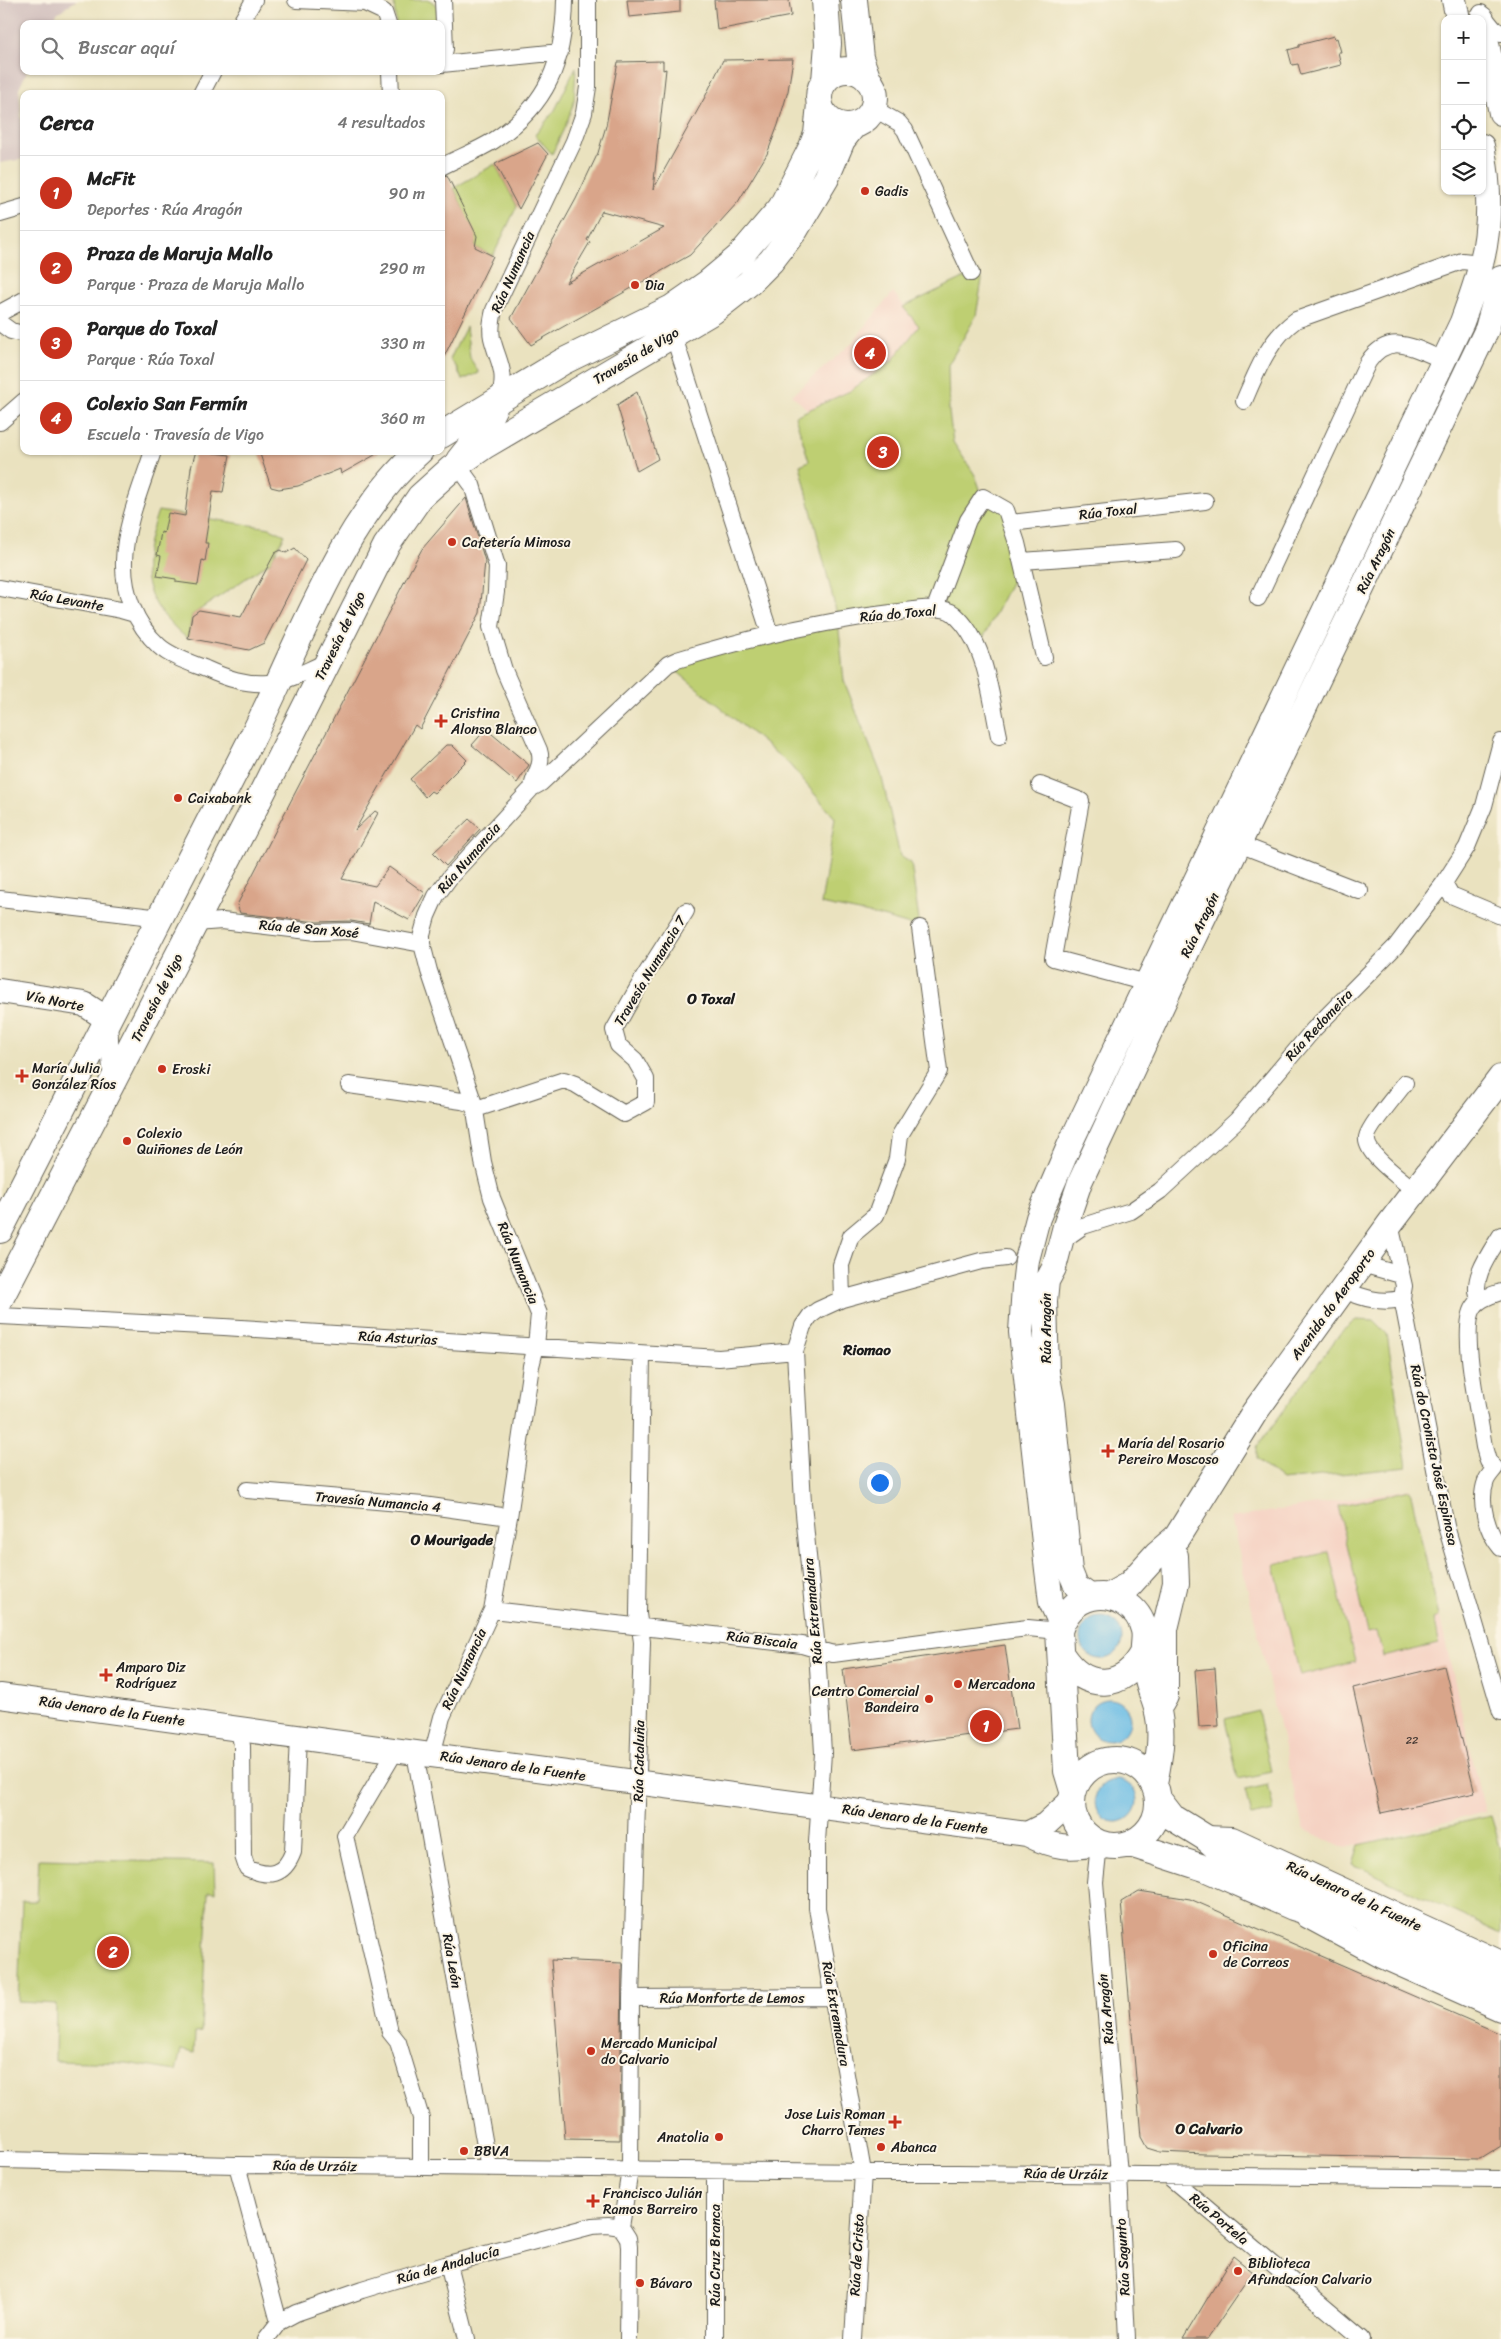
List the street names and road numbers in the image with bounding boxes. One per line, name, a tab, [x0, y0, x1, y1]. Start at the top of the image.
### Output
street label: Rúa Numancia	[484, 226, 543, 317]
street label: Travesía de Vigo	[588, 320, 684, 392]
street label: Rúa Toxal	[1078, 496, 1139, 527]
street label: Rúa Aragón	[1349, 524, 1403, 598]
street label: Rúa Levante	[28, 581, 106, 619]
street label: Travesía de Vigo	[308, 587, 372, 685]
street label: Rúa do Toxal	[859, 598, 938, 630]
street label: Rúa Numancia	[431, 816, 508, 899]
street label: Rúa Aragón	[1173, 888, 1227, 962]
street label: Travesía Numancia 7	[607, 910, 693, 1031]
street label: Rúa de San Xosé	[258, 912, 360, 946]
street label: Travesía de Vigo	[124, 949, 190, 1047]
street label: Vía Norte	[24, 983, 86, 1019]
street label: Rúa Redomeira	[1279, 983, 1359, 1067]
street label: Rúa Numancia	[490, 1218, 546, 1309]
street label: Avenida do Aeroporto	[1283, 1243, 1382, 1366]
street label: Rúa Aragón	[1034, 1292, 1059, 1363]
street label: Rúa Asturias	[358, 1323, 439, 1353]
street label: Rúa do Cronista José Espinosa	[1403, 1362, 1465, 1548]
street label: Travesía Numancia 4	[314, 1484, 442, 1520]
street label: Rúa Extremadura	[796, 1556, 830, 1665]
street label: Rúa Numancia	[434, 1623, 494, 1714]
street label: Rúa Biscaia	[725, 1623, 800, 1657]
street label: Rúa Jenaro de la Fuente	[38, 1688, 187, 1734]
street label: Rúa Cataluña	[626, 1719, 652, 1802]
street label: Rúa Jenaro de la Fuente	[439, 1743, 588, 1789]
street label: Rúa Jenaro de la Fuente	[841, 1796, 990, 1842]
street label: Rúa Jenaro de la Fuente	[1282, 1854, 1426, 1938]
street label: Rúa León	[435, 1932, 469, 1991]
street label: Rúa Extremadura	[814, 1960, 858, 2069]
street label: Rúa Aragón	[1090, 1972, 1122, 2045]
street label: Rúa Monforte de Lemos	[660, 1986, 805, 2011]
street label: Rúa de Urzáiz	[273, 2153, 358, 2179]
street label: Rúa de Urzáiz	[1024, 2161, 1109, 2187]
street label: Rúa Portela	[1184, 2186, 1254, 2252]
street label: Rúa Cruz Branca	[703, 2204, 728, 2306]
street label: Rúa de Cristo	[842, 2213, 872, 2297]
street label: Rúa Sagunto	[1108, 2218, 1138, 2296]
street label: Rúa de Andalucía	[394, 2238, 503, 2292]

